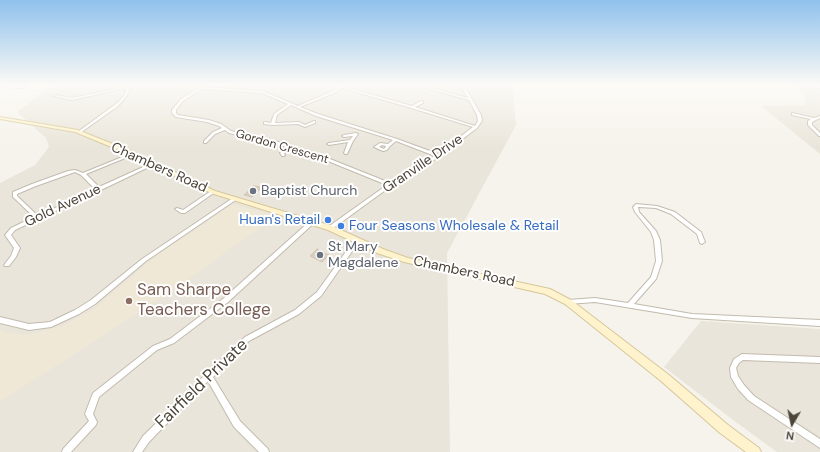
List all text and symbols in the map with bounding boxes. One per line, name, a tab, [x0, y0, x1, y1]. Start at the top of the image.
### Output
street label: Gordon Crescent	[234, 127, 330, 167]
street label: Granville Drive	[380, 131, 466, 197]
street label: Chambers Road	[108, 139, 210, 197]
street label: Gold Avenue	[22, 181, 104, 231]
place label: Baptist Church	[261, 183, 357, 199]
marker: Baptist Church	[248, 186, 258, 196]
place label: Huan's Retail	[239, 212, 320, 228]
marker: Huan's Retail	[323, 215, 333, 225]
place label: Four Seasons Wholesale & Retail	[349, 218, 559, 234]
marker: Four Seasons Wholesale & Retail	[336, 221, 346, 231]
place label: St Mary Magdalene	[328, 239, 398, 272]
marker: St Mary Magdalene	[315, 250, 325, 260]
street label: Chambers Road	[412, 253, 516, 291]
place label: Sam Sharpe Teachers College	[137, 281, 271, 321]
marker: Sam Sharpe Teachers College	[124, 296, 134, 306]
street label: Fairfield Private	[152, 335, 252, 433]
north arrow	[772, 404, 812, 444]
text: N	[785, 428, 795, 443]

